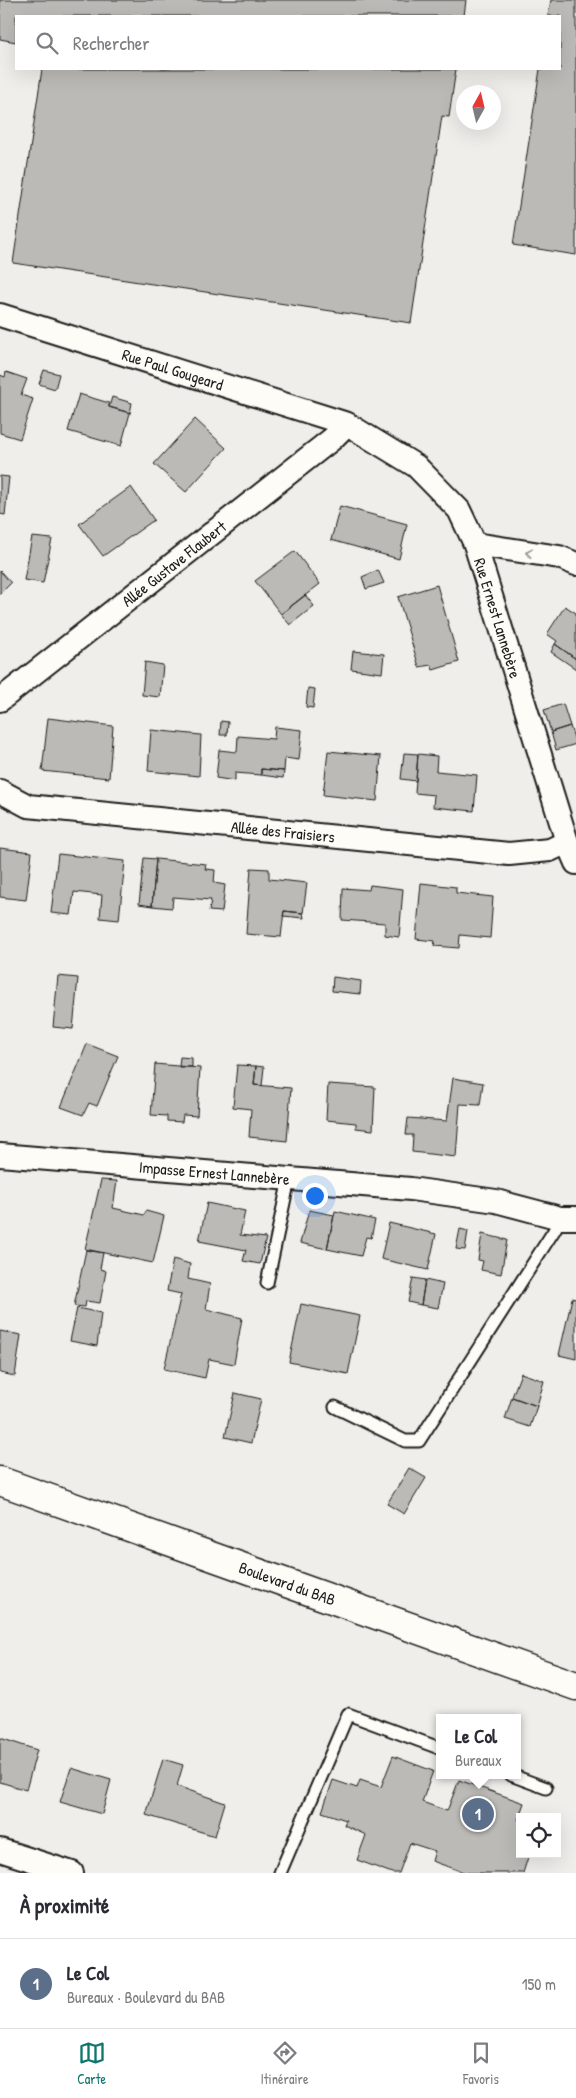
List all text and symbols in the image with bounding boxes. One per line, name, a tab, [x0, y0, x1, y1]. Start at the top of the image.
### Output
search box	[15, 15, 561, 70]
icon: search	[33, 29, 61, 57]
text: Rechercher	[73, 30, 150, 56]
north arrow	[456, 85, 501, 130]
street label: Rue Paul Gougeard	[119, 343, 226, 395]
street label: Allée Gustave Flaubert	[117, 515, 231, 611]
one-way arrow	[525, 548, 533, 559]
street label: Rue Ernest Lannebère	[469, 555, 527, 681]
street label: Allée des Fraisiers	[230, 815, 336, 848]
street label: Impasse Ernest Lannebère	[138, 1156, 291, 1190]
your location	[302, 1183, 328, 1209]
street label: Boulevard du BAB	[236, 1556, 339, 1611]
popup	[436, 1714, 521, 1779]
text: Le Col	[455, 1723, 497, 1749]
text: Bureaux	[455, 1749, 502, 1771]
pin: 1	[462, 1795, 494, 1833]
map controls	[516, 1813, 561, 1858]
button: locate	[516, 1813, 561, 1858]
text: À proximité	[20, 1891, 109, 1920]
text: Le Col	[67, 1960, 109, 1986]
text: 1	[33, 1973, 39, 1995]
text: 150 m	[522, 1973, 556, 1995]
text: Bureaux · Boulevard du BAB	[67, 1986, 225, 2008]
tab: Carte	[77, 2039, 106, 2088]
tab: Itinéraire	[260, 2039, 309, 2088]
tab: Favoris	[463, 2039, 499, 2088]

